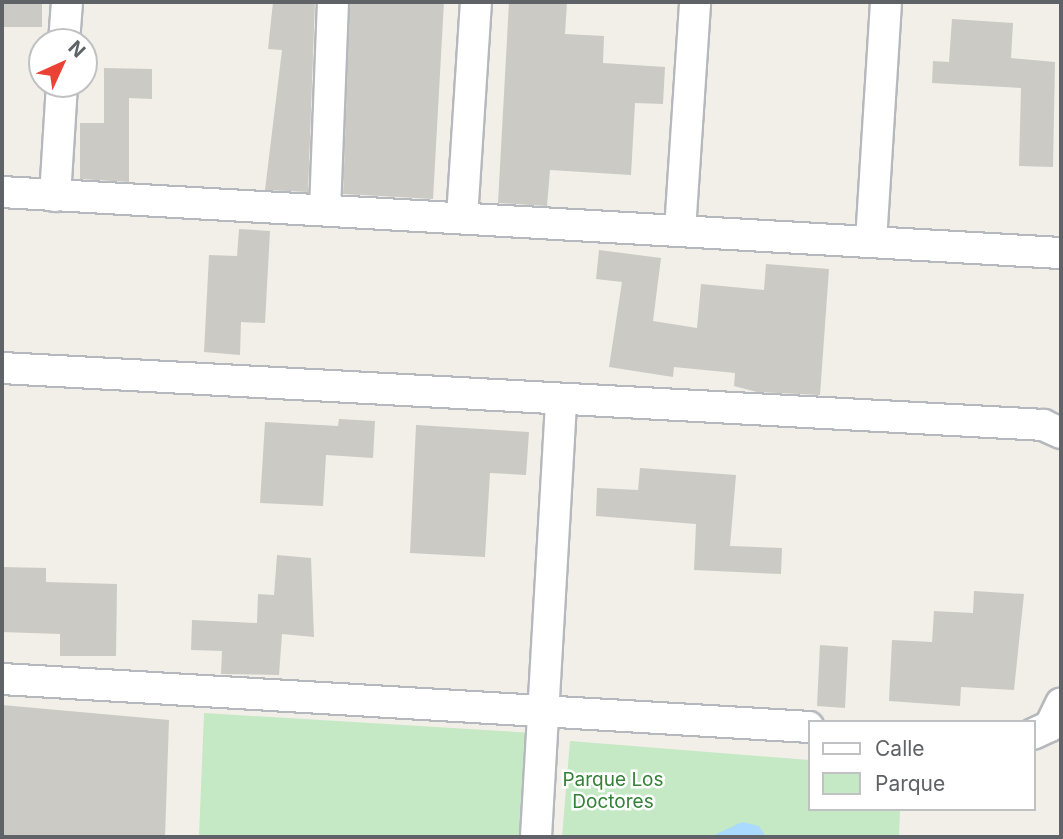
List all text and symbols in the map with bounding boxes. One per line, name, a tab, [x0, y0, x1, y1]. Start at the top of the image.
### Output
north arrow	[28, 28, 98, 98]
text: N	[64, 36, 90, 62]
legend	[808, 720, 1035, 811]
text: Calle	[875, 736, 925, 761]
park label: Parque Los Doctores	[562, 769, 664, 813]
text: Parque	[875, 771, 945, 796]

